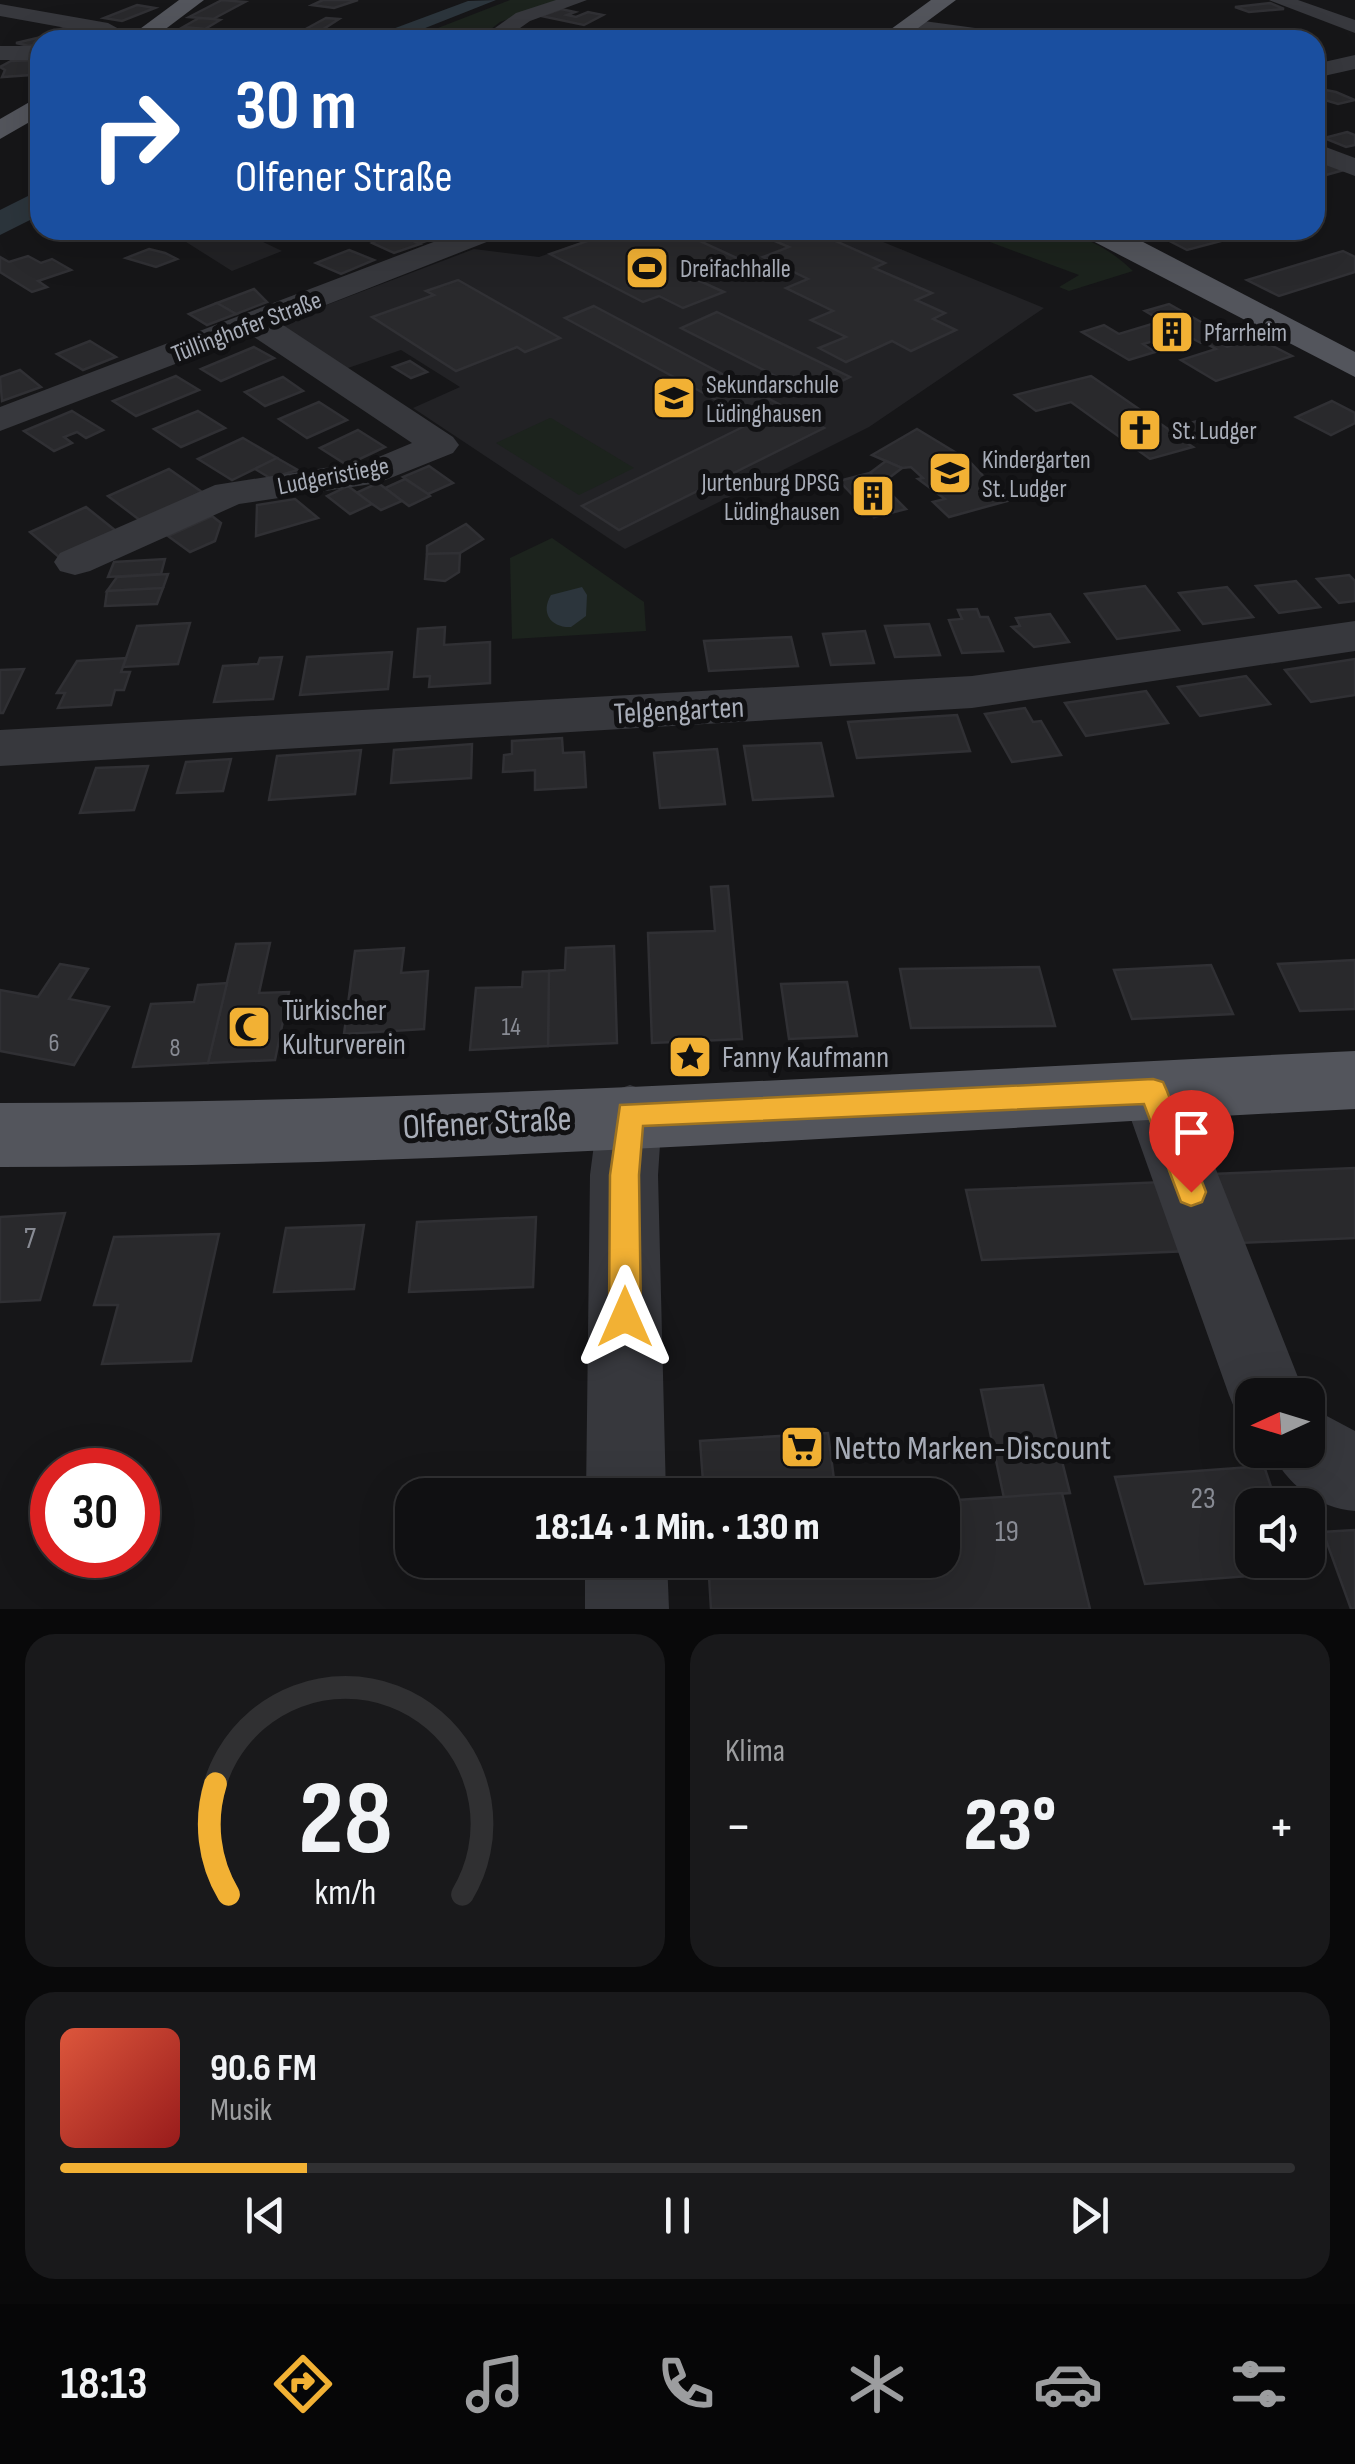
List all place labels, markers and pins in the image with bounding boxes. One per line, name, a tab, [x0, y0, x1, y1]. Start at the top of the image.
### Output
sports icon: Dreifachhalle	[624, 245, 670, 291]
place label: Dreifachhalle	[680, 254, 791, 285]
building icon: Pfarrheim	[1149, 309, 1195, 355]
place label: Pfarrheim	[1204, 318, 1287, 349]
place label: Sekundarschule Lüdinghausen	[706, 370, 839, 430]
school or university icon: Sekundarschule Lüdinghausen	[651, 375, 697, 421]
church icon: St. Ludger	[1117, 407, 1163, 453]
place label: St. Ludger	[1172, 416, 1257, 447]
place label: Kindergarten St. Ludger	[982, 445, 1091, 505]
school or university icon: Kindergarten St. Ludger	[927, 450, 973, 496]
place label: Jurtenburg DPSG Lüdinghausen	[700, 468, 840, 528]
building icon: Jurtenburg DPSG Lüdinghausen	[850, 473, 896, 519]
place label: Türkischer Kulturverein	[282, 993, 406, 1063]
mosque icon: Türkischer Kulturverein	[226, 1004, 272, 1050]
place icon: Fanny Kaufmann	[667, 1034, 713, 1080]
place label: Fanny Kaufmann	[722, 1040, 889, 1076]
pin	[1149, 1090, 1234, 1193]
supermarket icon: Netto Marken-Discount	[779, 1424, 825, 1470]
place label: Netto Marken-Discount	[834, 1427, 1111, 1470]

